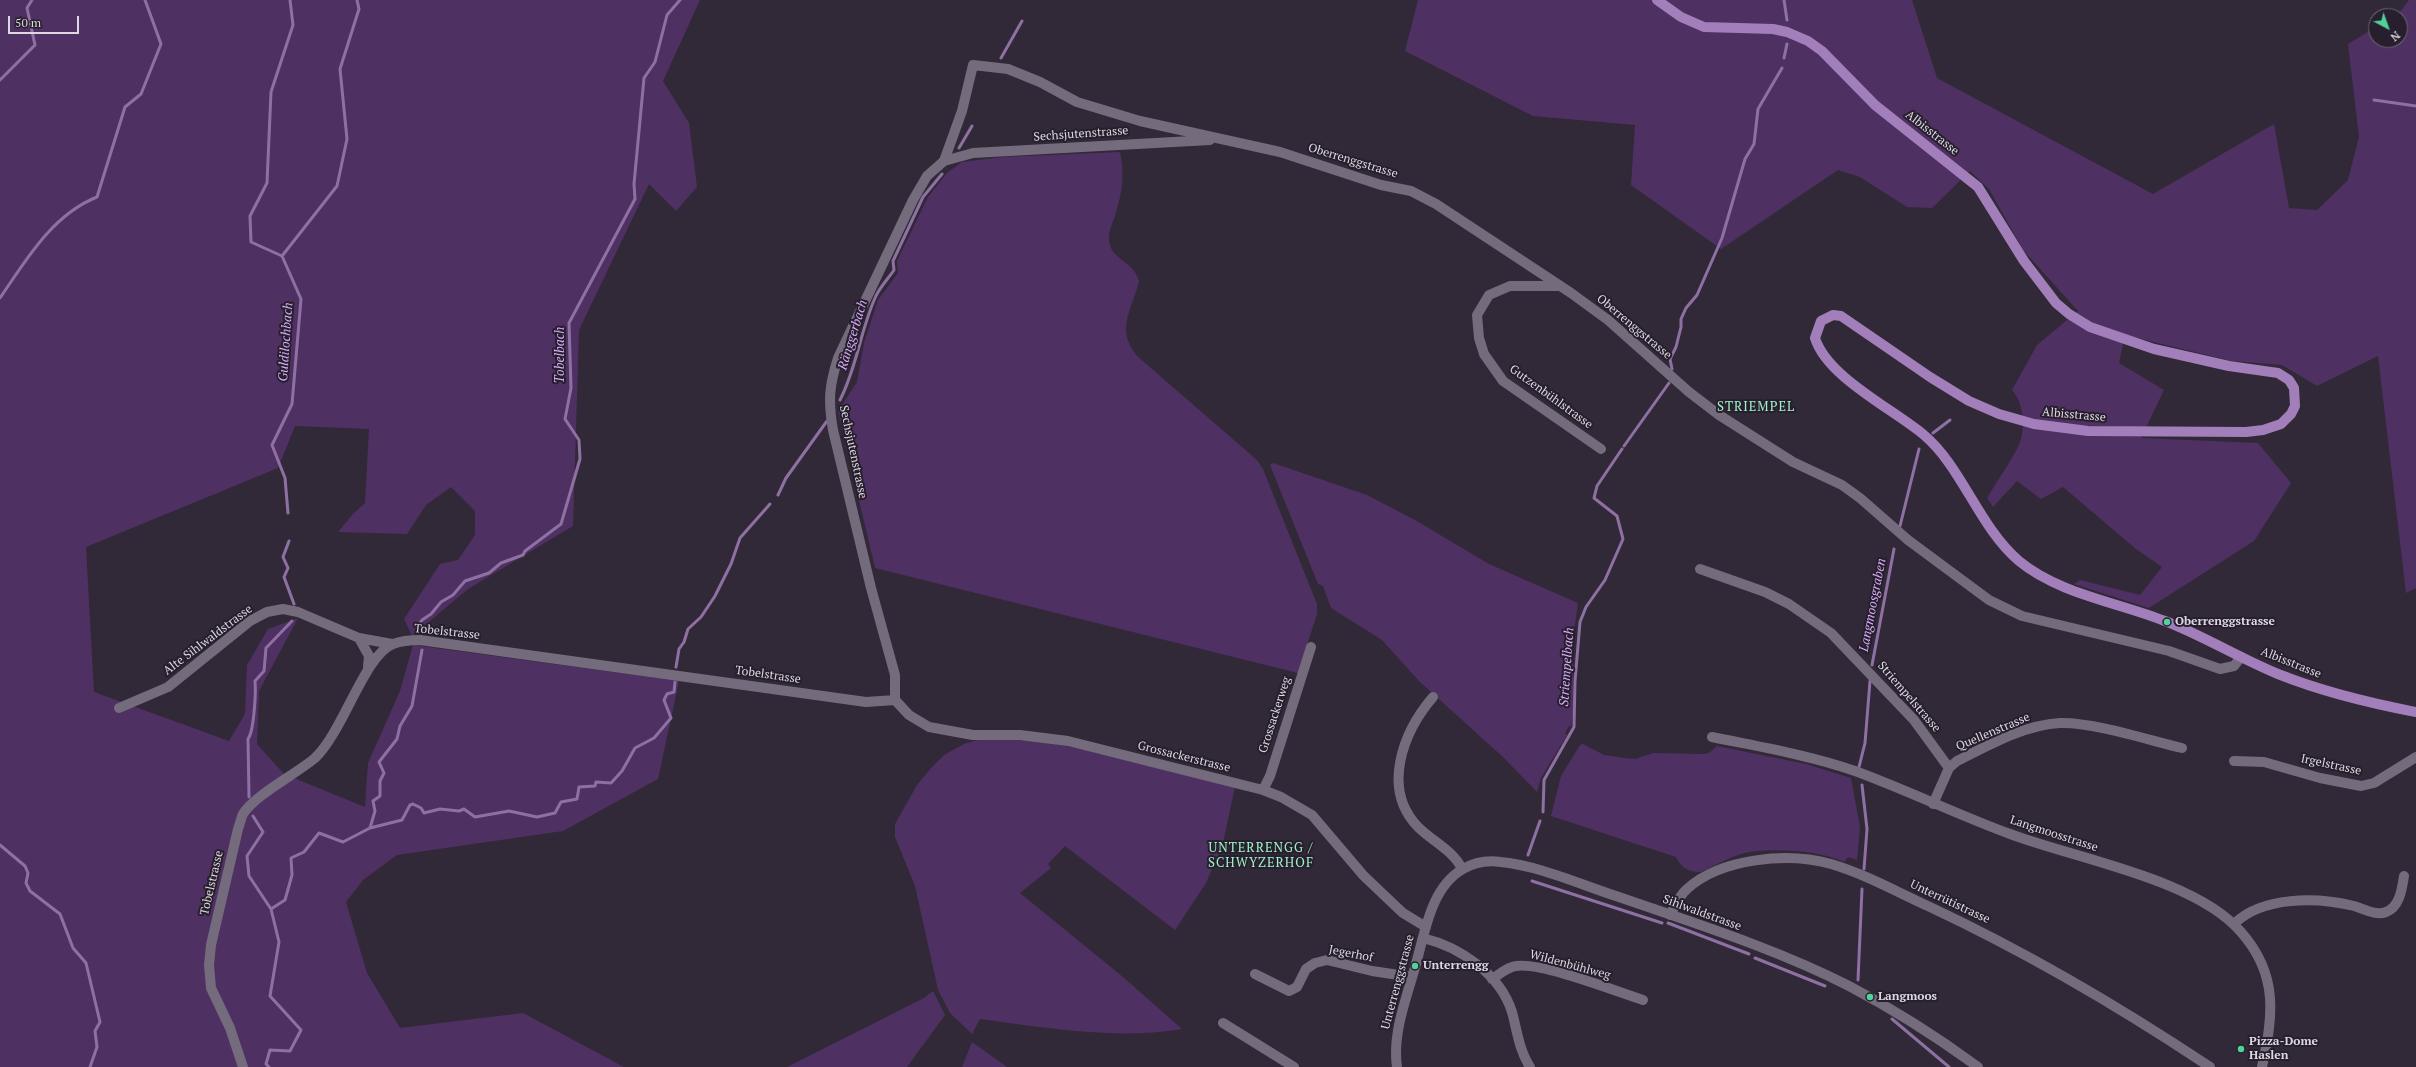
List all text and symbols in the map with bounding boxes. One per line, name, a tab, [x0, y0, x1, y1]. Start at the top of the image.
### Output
scale bar	[10, 8, 81, 34]
north arrow	[2368, 8, 2408, 48]
text: 50 m	[15, 15, 41, 30]
text: N	[2387, 28, 2403, 44]
street label: Albisstrasse	[1902, 108, 1962, 158]
street label: Sechsjutenstrasse	[1033, 124, 1129, 144]
street label: Oberrenggstrasse	[1306, 140, 1400, 182]
street label: Oberrenggstrasse	[1594, 292, 1674, 362]
water label: Ränggerbach	[835, 298, 871, 372]
water label: Guldilochbach	[275, 302, 297, 382]
water label: Tobelbach	[552, 327, 568, 383]
street label: Gutzenbühlstrasse	[1507, 362, 1595, 432]
district label: STRIEMPEL	[1717, 399, 1795, 415]
street label: Sechsjutenstrasse	[836, 404, 870, 500]
street label: Albisstrasse	[2042, 405, 2106, 425]
water label: Langmoosgraben	[1856, 557, 1890, 653]
street label: Alte Sihlwaldstrasse	[161, 602, 255, 678]
place label: Oberrenggstrasse	[2175, 615, 2275, 629]
marker: Oberrenggstrasse	[2162, 617, 2172, 627]
street label: Tobelstrasse	[413, 621, 481, 643]
water label: Striempelbach	[1556, 627, 1578, 707]
street label: Albisstrasse	[2259, 644, 2323, 682]
street label: Striempelstrasse	[1874, 659, 1944, 735]
street label: Tobelstrasse	[734, 663, 802, 687]
street label: Grossackerweg	[1256, 675, 1294, 755]
street label: Quellenstrasse	[1954, 710, 2032, 754]
street label: Grossackerstrasse	[1136, 739, 1232, 775]
street label: Irgelstrasse	[2299, 752, 2363, 778]
street label: Langmoosstrasse	[2008, 813, 2100, 855]
district label: UNTERRENGG / SCHWYZERHOF	[1208, 840, 1314, 871]
street label: Tobelstrasse	[198, 849, 226, 917]
street label: Unterrütistrasse	[1908, 877, 1992, 927]
street label: Sihlwaldstrasse	[1661, 892, 1743, 934]
street label: Unterrenggstrasse	[1378, 933, 1418, 1031]
street label: Jegerhof	[1328, 943, 1374, 965]
street label: Wildenbühlweg	[1528, 947, 1612, 983]
place label: Unterrengg	[1423, 959, 1489, 973]
marker: Unterrengg	[1410, 961, 1420, 971]
place label: Langmoos	[1878, 990, 1937, 1004]
marker: Langmoos	[1865, 992, 1875, 1002]
place label: Pizza-Dome Haslen	[2249, 1035, 2318, 1063]
marker: Pizza-Dome Haslen	[2236, 1044, 2246, 1054]

